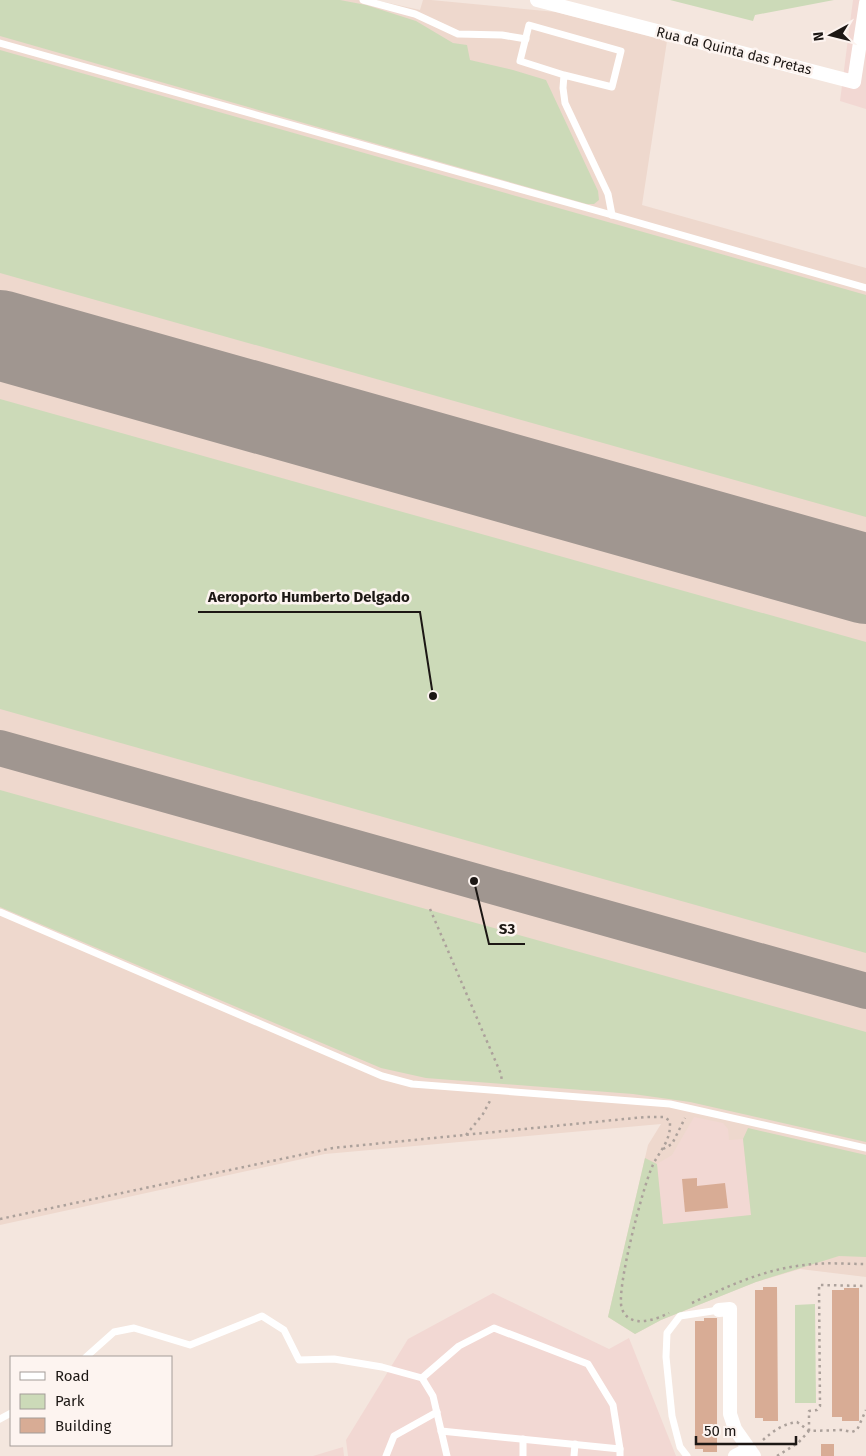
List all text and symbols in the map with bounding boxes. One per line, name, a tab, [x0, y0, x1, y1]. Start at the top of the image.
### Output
north arrow	[806, 10, 856, 60]
street label: Rua da Quinta das Pretas	[655, 23, 814, 79]
text: N	[810, 31, 828, 42]
callout: Aeroporto Humberto Delgado	[198, 582, 420, 612]
text: Aeroporto Humberto Delgado	[207, 588, 410, 606]
callout: S3	[489, 914, 525, 944]
text: S3	[499, 920, 515, 938]
legend	[10, 1356, 172, 1446]
text: Road	[55, 1367, 90, 1385]
text: Park	[55, 1392, 85, 1410]
scale bar	[696, 1414, 796, 1446]
text: Building	[55, 1417, 111, 1435]
text: 50 m	[704, 1422, 737, 1440]

